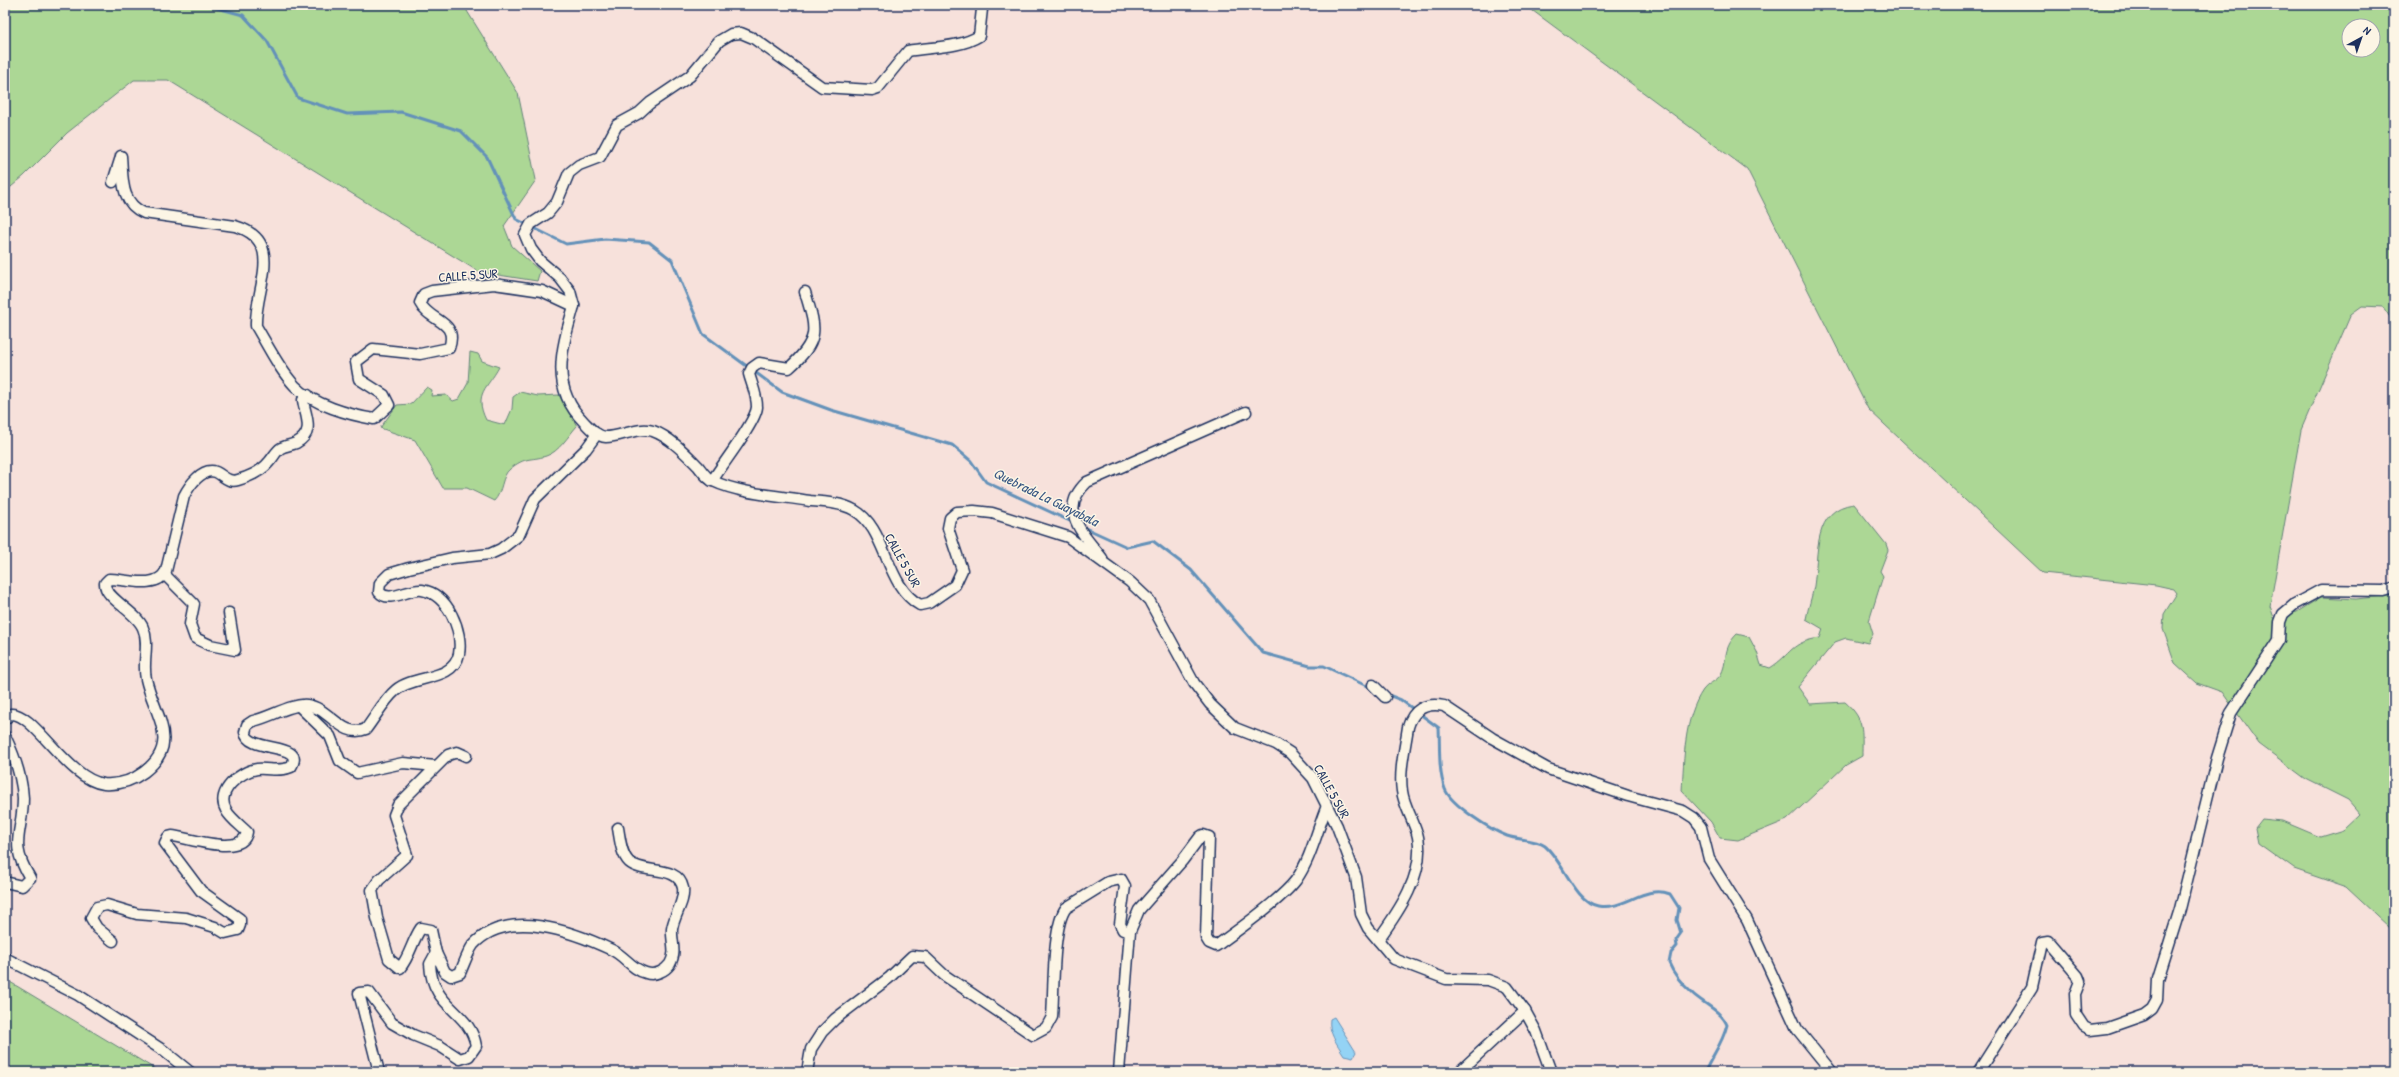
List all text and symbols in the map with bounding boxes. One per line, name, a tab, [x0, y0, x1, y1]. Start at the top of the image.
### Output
north arrow	[2341, 18, 2381, 58]
text: N	[2361, 23, 2374, 38]
street label: CALLE 5 SUR	[438, 264, 498, 286]
water label: Quebrada La Guayabala	[990, 463, 1103, 532]
street label: CALLE 5 SUR	[881, 530, 925, 590]
street label: CALLE 5 SUR	[1310, 761, 1354, 821]

